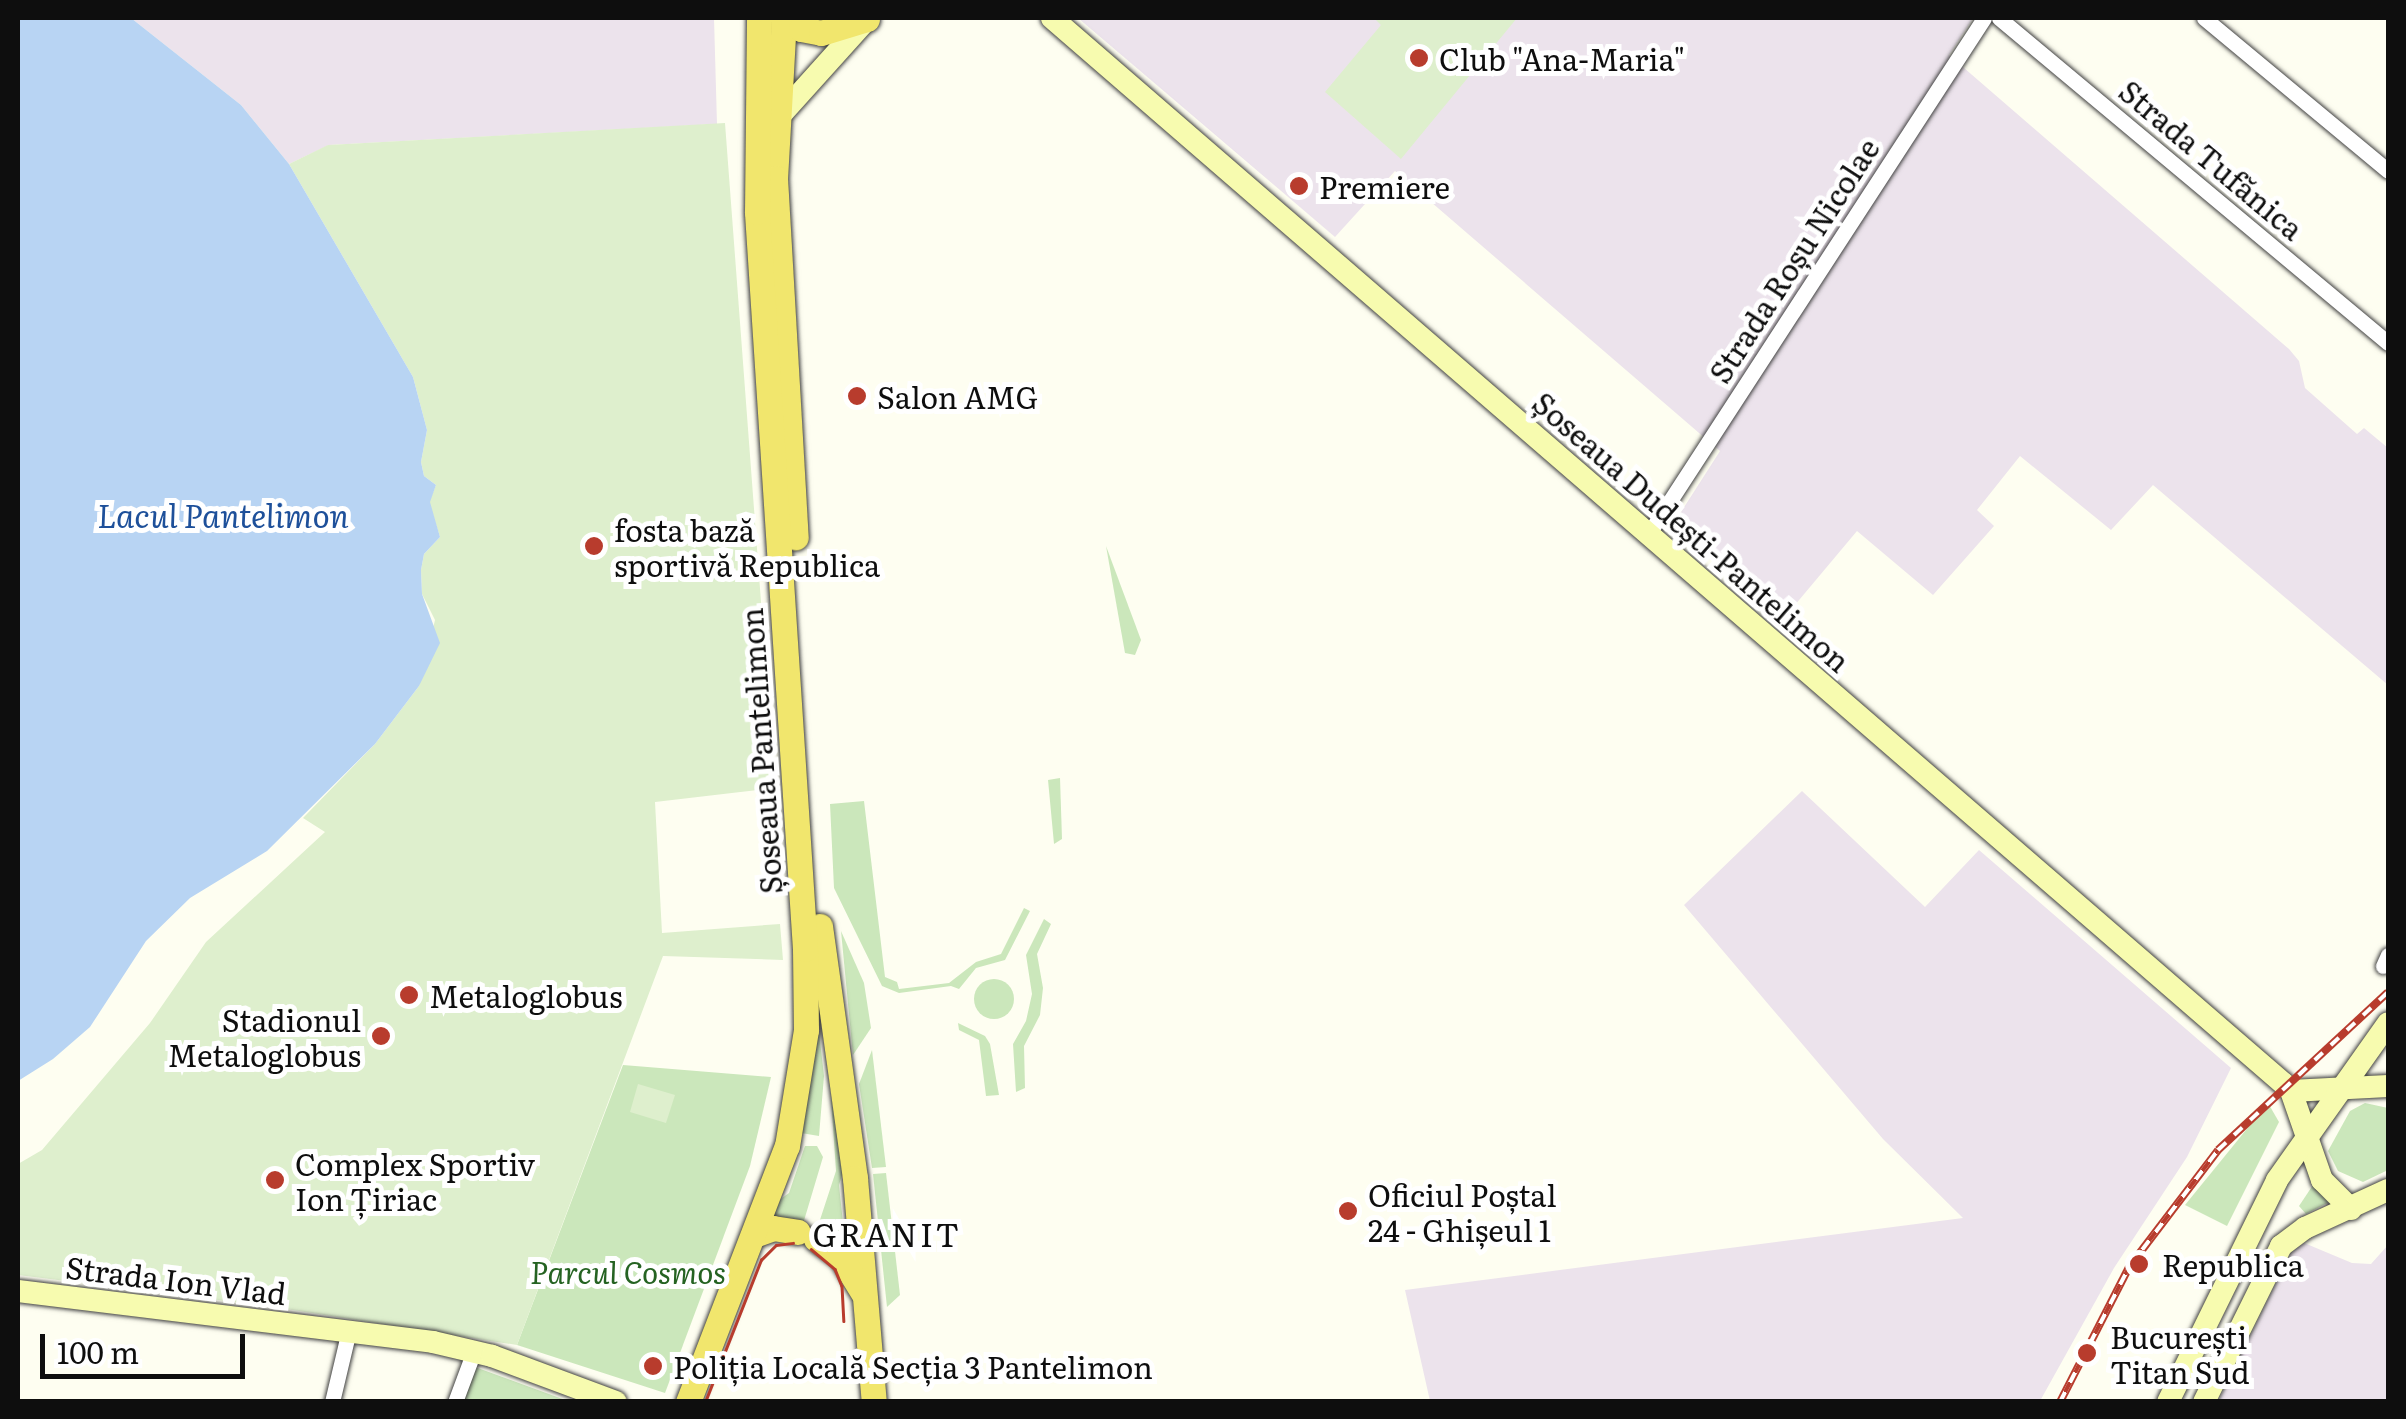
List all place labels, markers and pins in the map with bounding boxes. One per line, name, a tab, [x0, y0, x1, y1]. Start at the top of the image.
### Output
place label: Club "Ana-Maria"	[1439, 40, 1685, 76]
marker: Club "Ana-Maria"	[1408, 47, 1430, 69]
place label: Premiere	[1319, 168, 1450, 204]
marker: Premiere	[1288, 175, 1310, 197]
place label: Salon AMG	[877, 378, 1038, 414]
marker: Salon AMG	[846, 385, 868, 407]
place label: fosta bază sportivă Republica	[614, 511, 880, 582]
marker: fosta bază sportivă Republica	[583, 535, 605, 557]
place label: Metaloglobus	[429, 977, 622, 1013]
marker: Metaloglobus	[398, 984, 420, 1006]
place label: Stadionul Metaloglobus	[168, 1001, 361, 1072]
marker: Stadionul Metaloglobus	[370, 1025, 392, 1047]
place label: Complex Sportiv Ion Țiriac	[295, 1145, 535, 1216]
marker: Complex Sportiv Ion Țiriac	[264, 1169, 286, 1191]
place label: Oficiul Poștal 24 - Ghișeul 1	[1368, 1176, 1557, 1246]
marker: Oficiul Poștal 24 - Ghișeul 1	[1337, 1200, 1359, 1222]
place label: Republica	[2162, 1246, 2304, 1282]
marker: Republica	[2126, 1251, 2152, 1277]
place label: București Titan Sud	[2110, 1318, 2250, 1388]
marker: București Titan Sud	[2074, 1340, 2100, 1366]
place label: Poliția Locală Secția 3 Pantelimon	[673, 1348, 1153, 1384]
marker: Poliția Locală Secția 3 Pantelimon	[642, 1355, 664, 1377]

